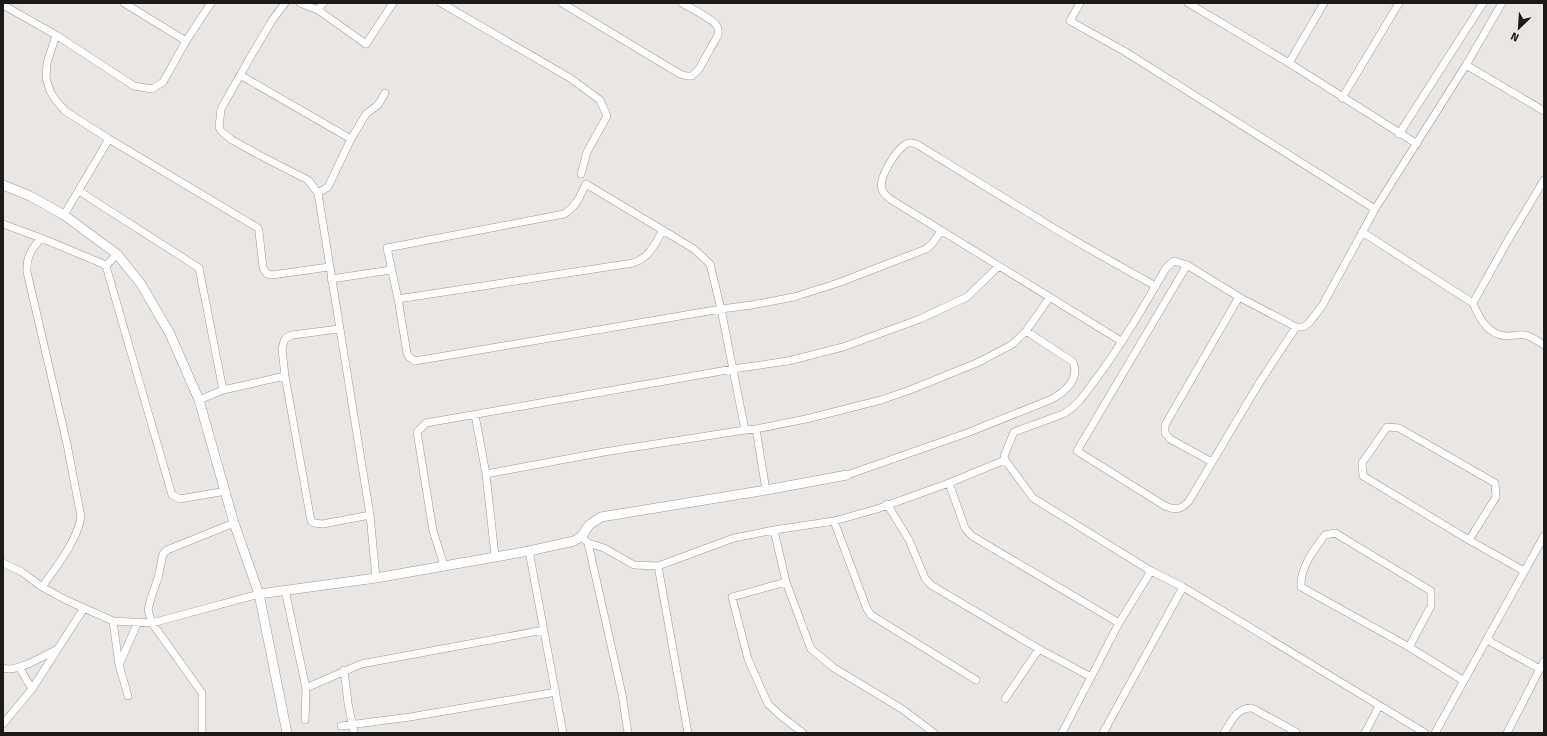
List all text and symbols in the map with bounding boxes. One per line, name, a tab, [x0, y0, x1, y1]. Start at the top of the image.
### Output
north arrow	[1499, 8, 1539, 48]
text: N	[1509, 29, 1521, 44]

